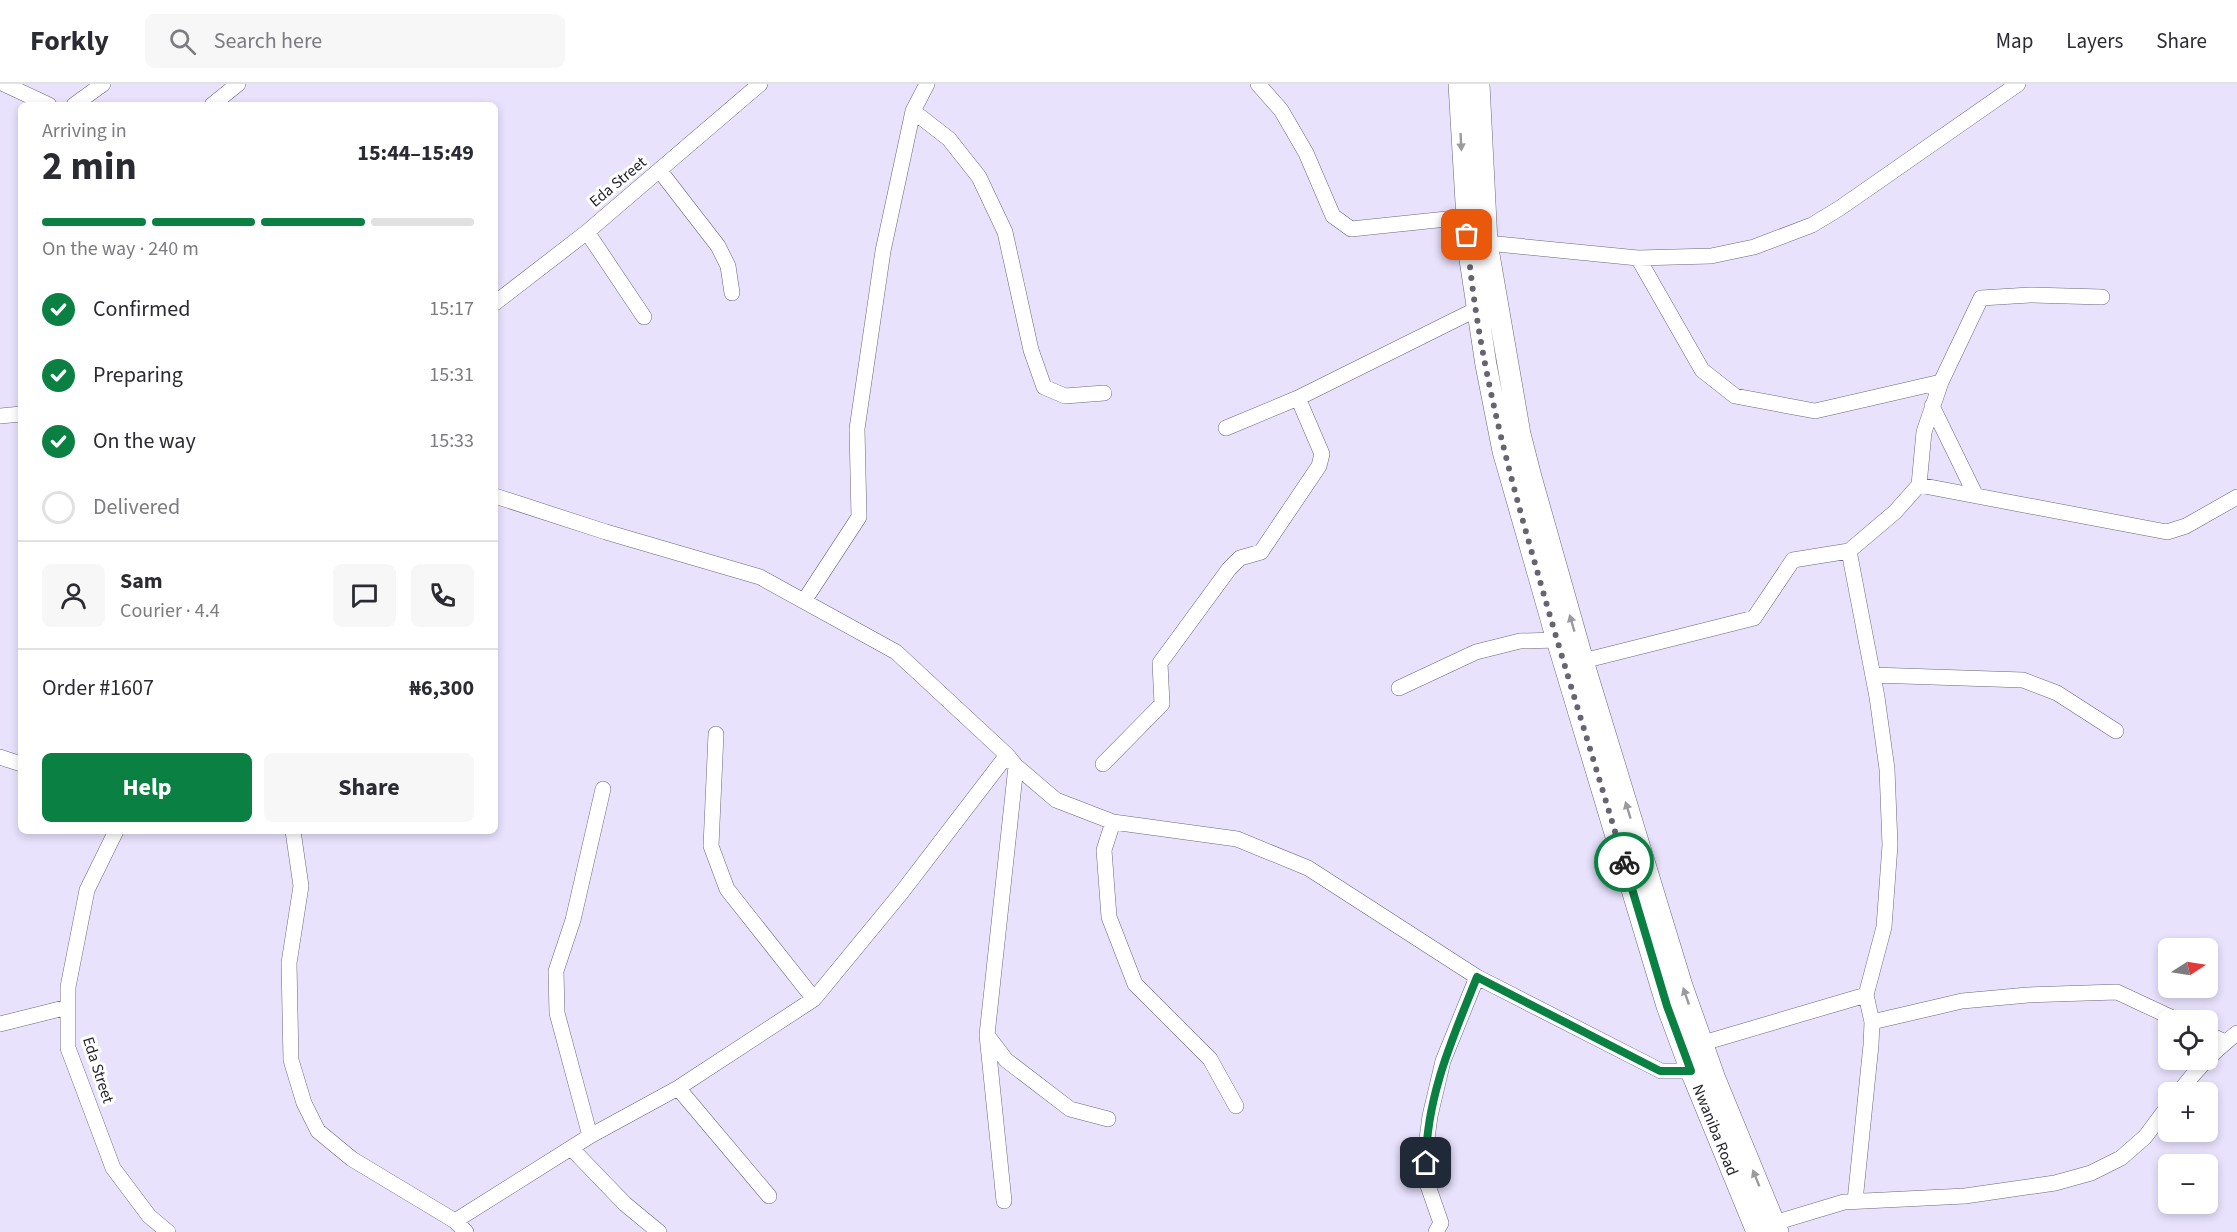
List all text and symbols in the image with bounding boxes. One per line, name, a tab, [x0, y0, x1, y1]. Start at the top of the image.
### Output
search box	[145, 14, 565, 68]
text: Forkly	[30, 21, 109, 61]
icon: search	[166, 25, 199, 58]
text: Search here	[214, 25, 322, 57]
text: Map	[1996, 26, 2033, 56]
text: Layers	[2066, 26, 2123, 56]
text: Share	[2156, 26, 2207, 56]
text: Arriving in	[42, 117, 127, 145]
one-way arrow	[1457, 133, 1466, 152]
text: 15:44–15:49	[357, 137, 474, 169]
text: 2 min	[42, 139, 137, 195]
street label: Eda Street	[585, 151, 652, 212]
pin	[1441, 209, 1492, 260]
icon: bag	[1450, 218, 1483, 251]
text: On the way · 240 m	[42, 235, 199, 263]
icon: check	[42, 293, 75, 326]
text: Confirmed	[93, 293, 190, 325]
text: 15:17	[429, 295, 474, 323]
icon: check	[42, 359, 75, 392]
text: Preparing	[93, 359, 183, 391]
text: 15:31	[429, 361, 474, 389]
icon: check	[42, 425, 75, 458]
text: On the way	[93, 425, 196, 457]
text: 15:33	[429, 427, 474, 455]
text: Delivered	[93, 491, 180, 523]
button: person	[42, 564, 105, 627]
button: chat	[333, 564, 396, 627]
button: phone	[411, 564, 474, 627]
text: Sam	[120, 565, 163, 597]
text: Courier · 4.4	[120, 597, 220, 625]
one-way arrow	[1567, 614, 1576, 632]
text: Order #1607	[42, 672, 154, 704]
text: ₦6,300	[409, 672, 474, 704]
button: Help	[42, 753, 252, 822]
button: Share	[264, 753, 474, 822]
one-way arrow	[1623, 801, 1633, 819]
courier	[1594, 832, 1654, 892]
icon: bike	[1608, 846, 1641, 879]
north arrow	[2158, 938, 2218, 998]
map controls	[2158, 938, 2218, 1214]
one-way arrow	[1680, 987, 1690, 1005]
button: locate	[2158, 1010, 2218, 1070]
street label: Eda Street	[77, 1034, 119, 1107]
street label: Nwaniba Road	[1687, 1081, 1743, 1179]
button: +	[2158, 1082, 2218, 1142]
pin	[1400, 1137, 1451, 1188]
icon: home	[1409, 1146, 1442, 1179]
button: −	[2158, 1154, 2218, 1214]
one-way arrow	[1751, 1169, 1760, 1187]

